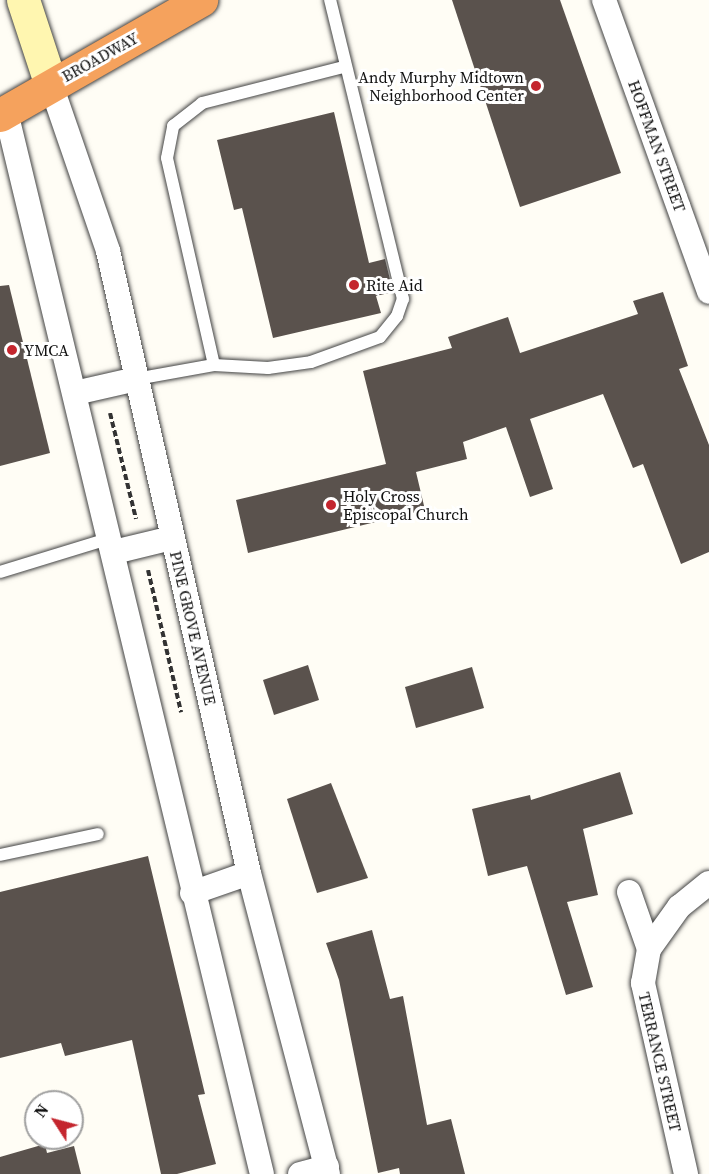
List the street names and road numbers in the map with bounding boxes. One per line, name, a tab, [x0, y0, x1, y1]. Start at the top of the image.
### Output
street label: BROADWAY	[58, 28, 142, 86]
street label: HOFFMAN STREET	[624, 77, 690, 215]
street label: PINE GROVE AVENUE	[166, 549, 220, 707]
street label: TERRANCE STREET	[635, 990, 685, 1134]

